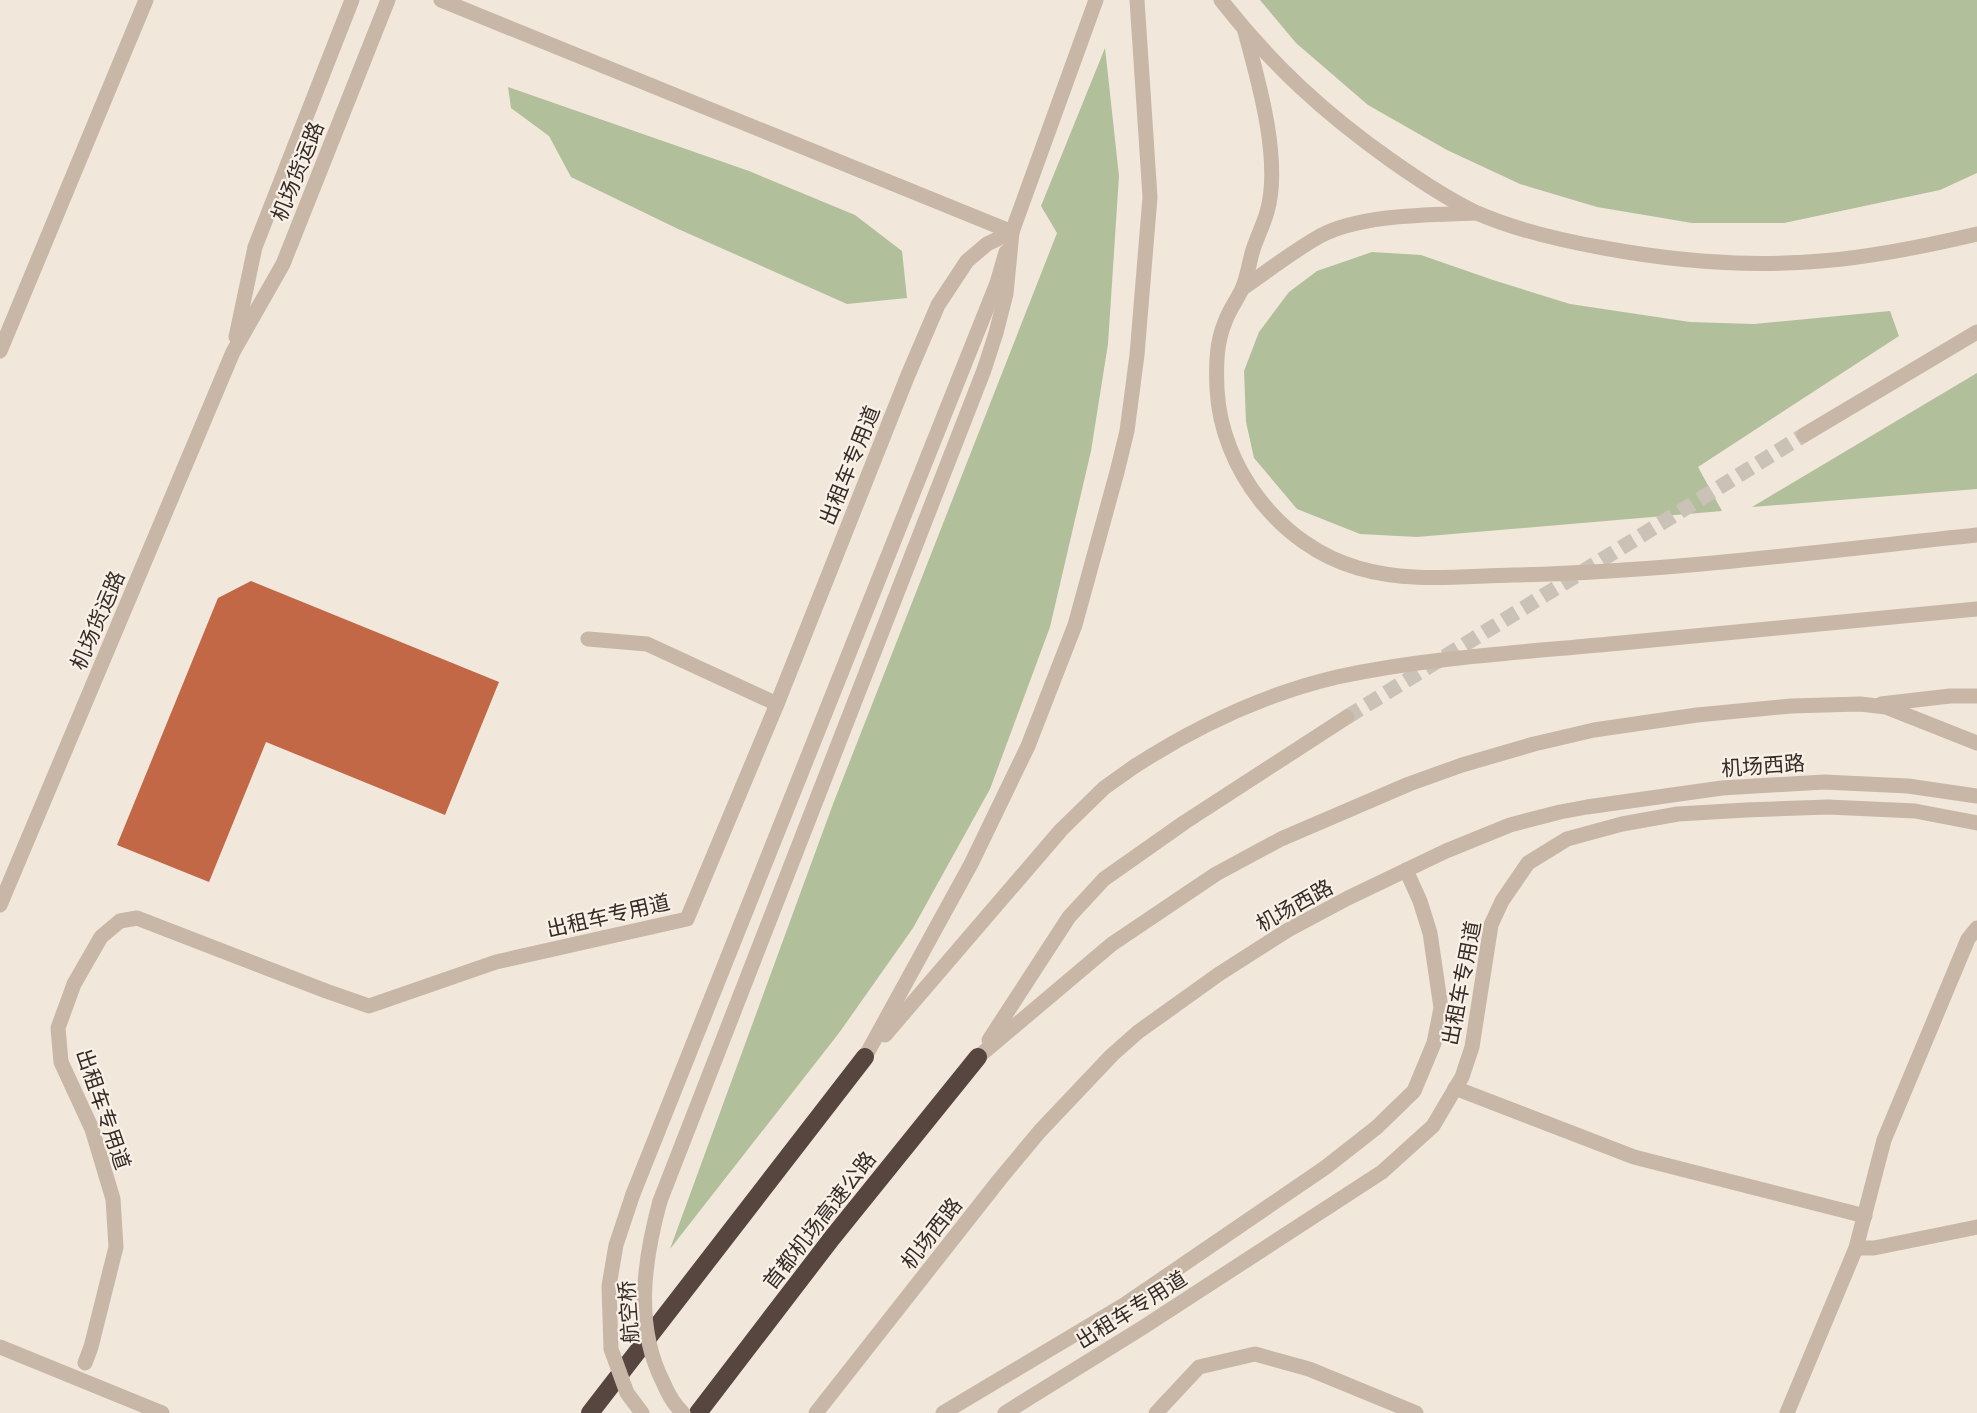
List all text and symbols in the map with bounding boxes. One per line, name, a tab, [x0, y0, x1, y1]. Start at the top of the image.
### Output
street label: 机场货运路	[266, 118, 328, 224]
street label: 出租车专用道	[814, 402, 884, 528]
street label: 机场货运路	[65, 567, 129, 673]
street label: 机场西路	[1720, 750, 1806, 780]
street label: 机场西路	[1251, 874, 1337, 936]
street label: 出租车专用道	[544, 889, 672, 941]
street label: 出租车专用道	[1437, 919, 1485, 1047]
street label: 出租车专用道	[72, 1046, 136, 1172]
street label: 首都机场高速公路	[758, 1146, 880, 1294]
street label: 机场西路	[896, 1193, 966, 1273]
street label: 出租车专用道	[1071, 1265, 1191, 1353]
street label: 航空桥	[614, 1280, 642, 1344]

